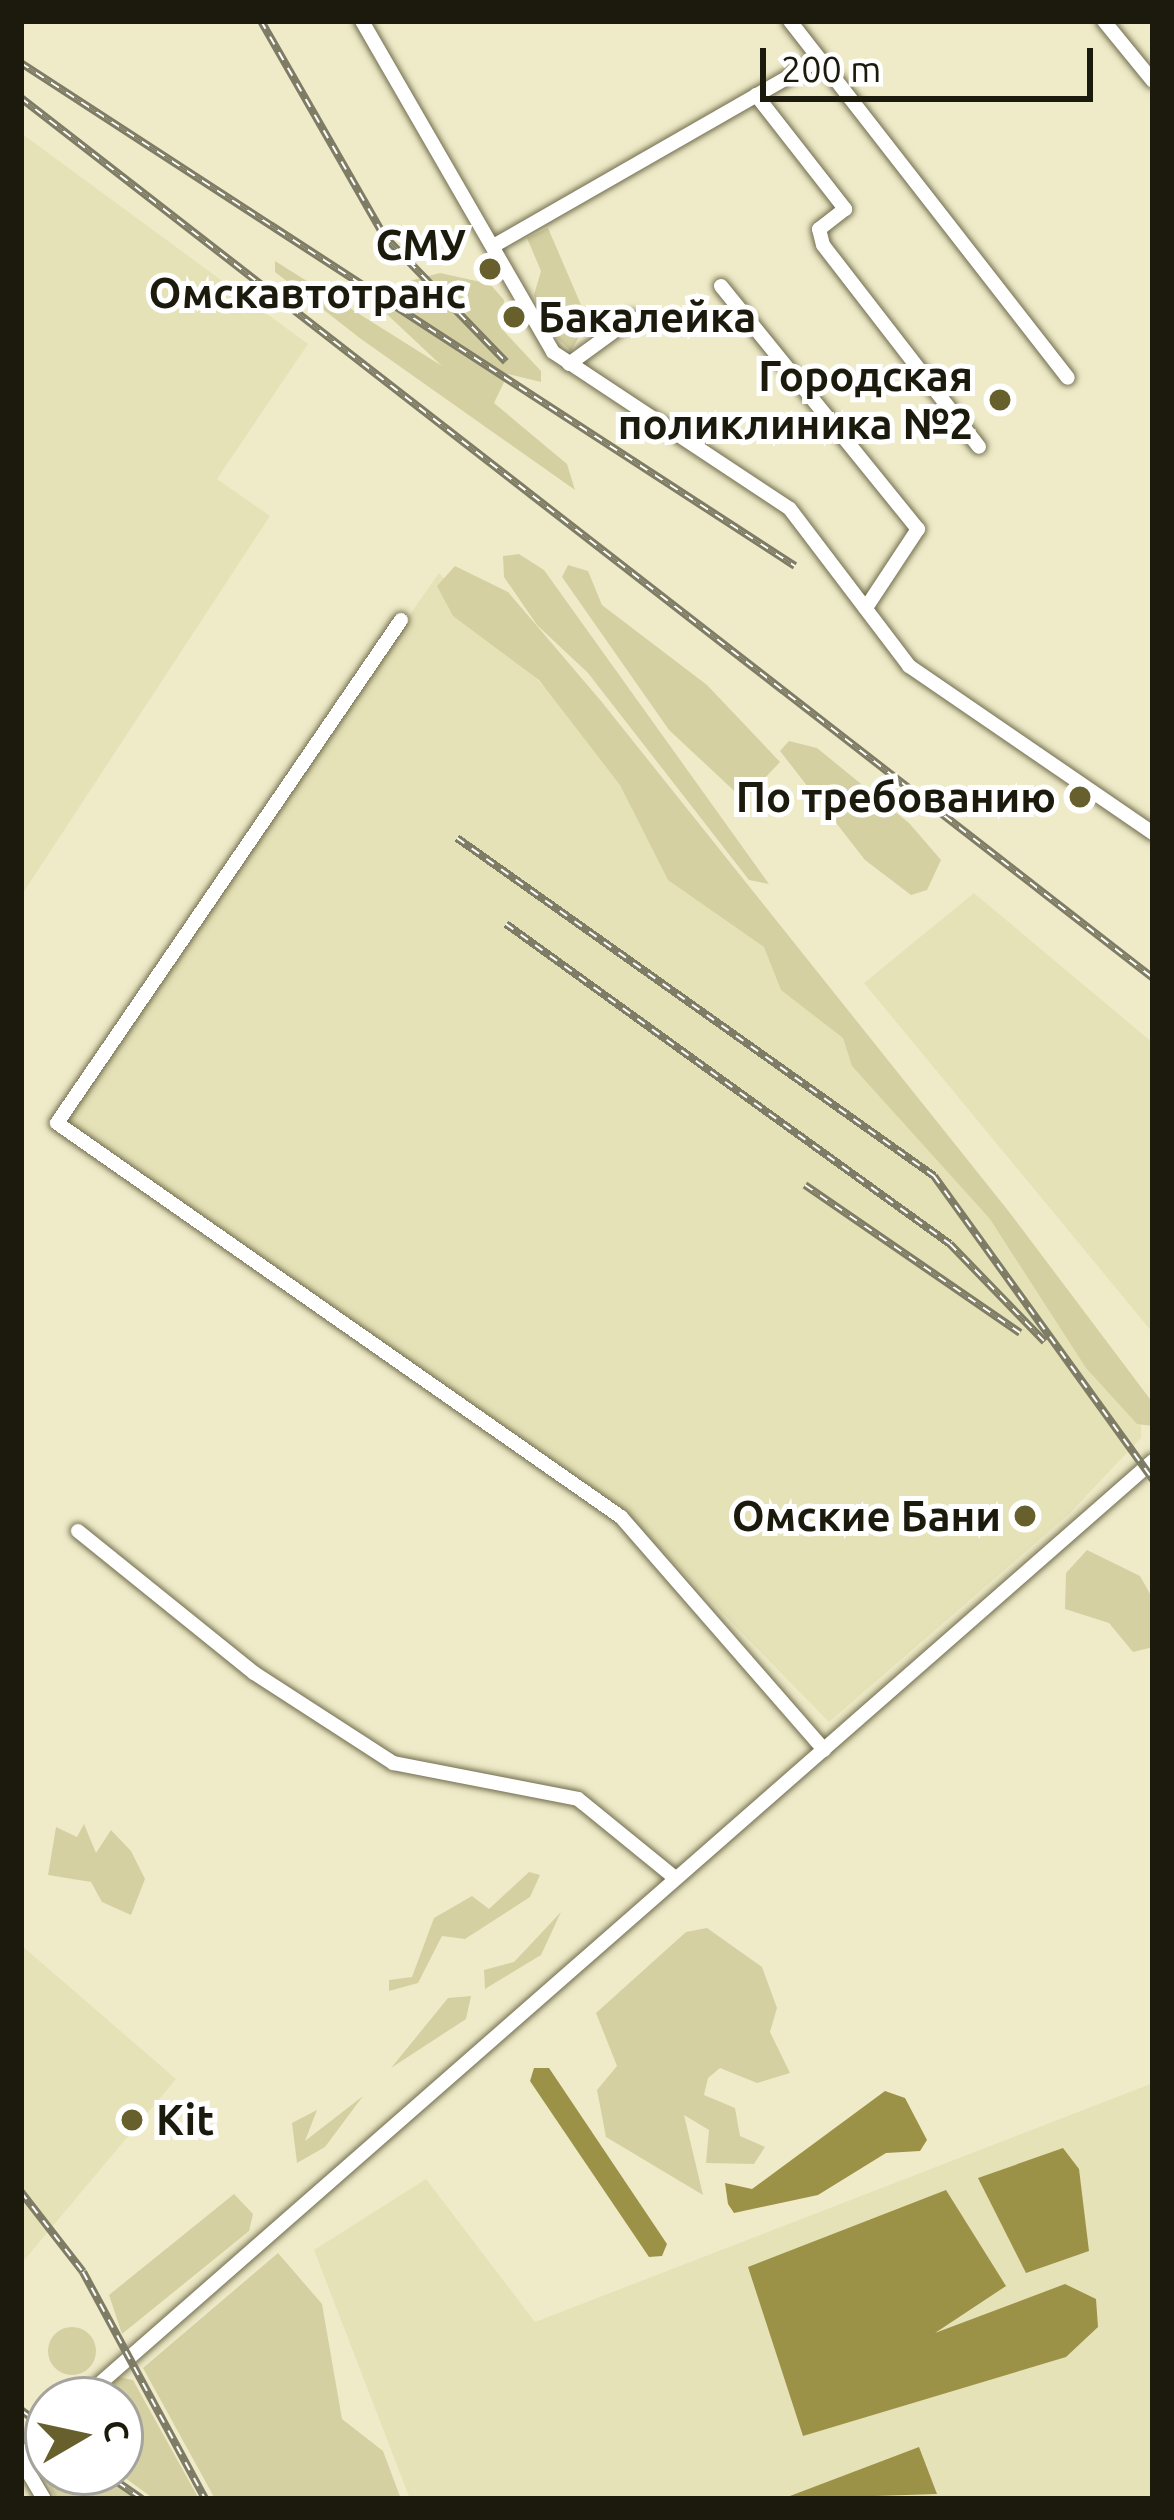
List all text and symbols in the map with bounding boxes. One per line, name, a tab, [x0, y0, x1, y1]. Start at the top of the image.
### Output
scale bar	[766, 24, 1099, 98]
text: 200 m	[781, 48, 881, 89]
place label: СМУ Омскавтотранс	[149, 220, 466, 318]
marker: СМУ Омскавтотранс	[477, 256, 503, 282]
place label: Бакалейка	[538, 292, 756, 342]
marker: Бакалейка	[501, 304, 527, 330]
place label: Городская поликлиника №2	[618, 351, 973, 449]
marker: Городская поликлиника №2	[984, 384, 1016, 416]
place label: По требованию	[736, 772, 1056, 822]
marker: По требованию	[1067, 784, 1093, 810]
place label: Омские Бани	[732, 1491, 1001, 1541]
marker: Омские Бани	[1012, 1503, 1038, 1529]
place label: Kit	[156, 2095, 214, 2145]
marker: Kit	[119, 2107, 145, 2133]
north arrow	[24, 2376, 144, 2496]
text: С	[97, 2417, 137, 2444]

